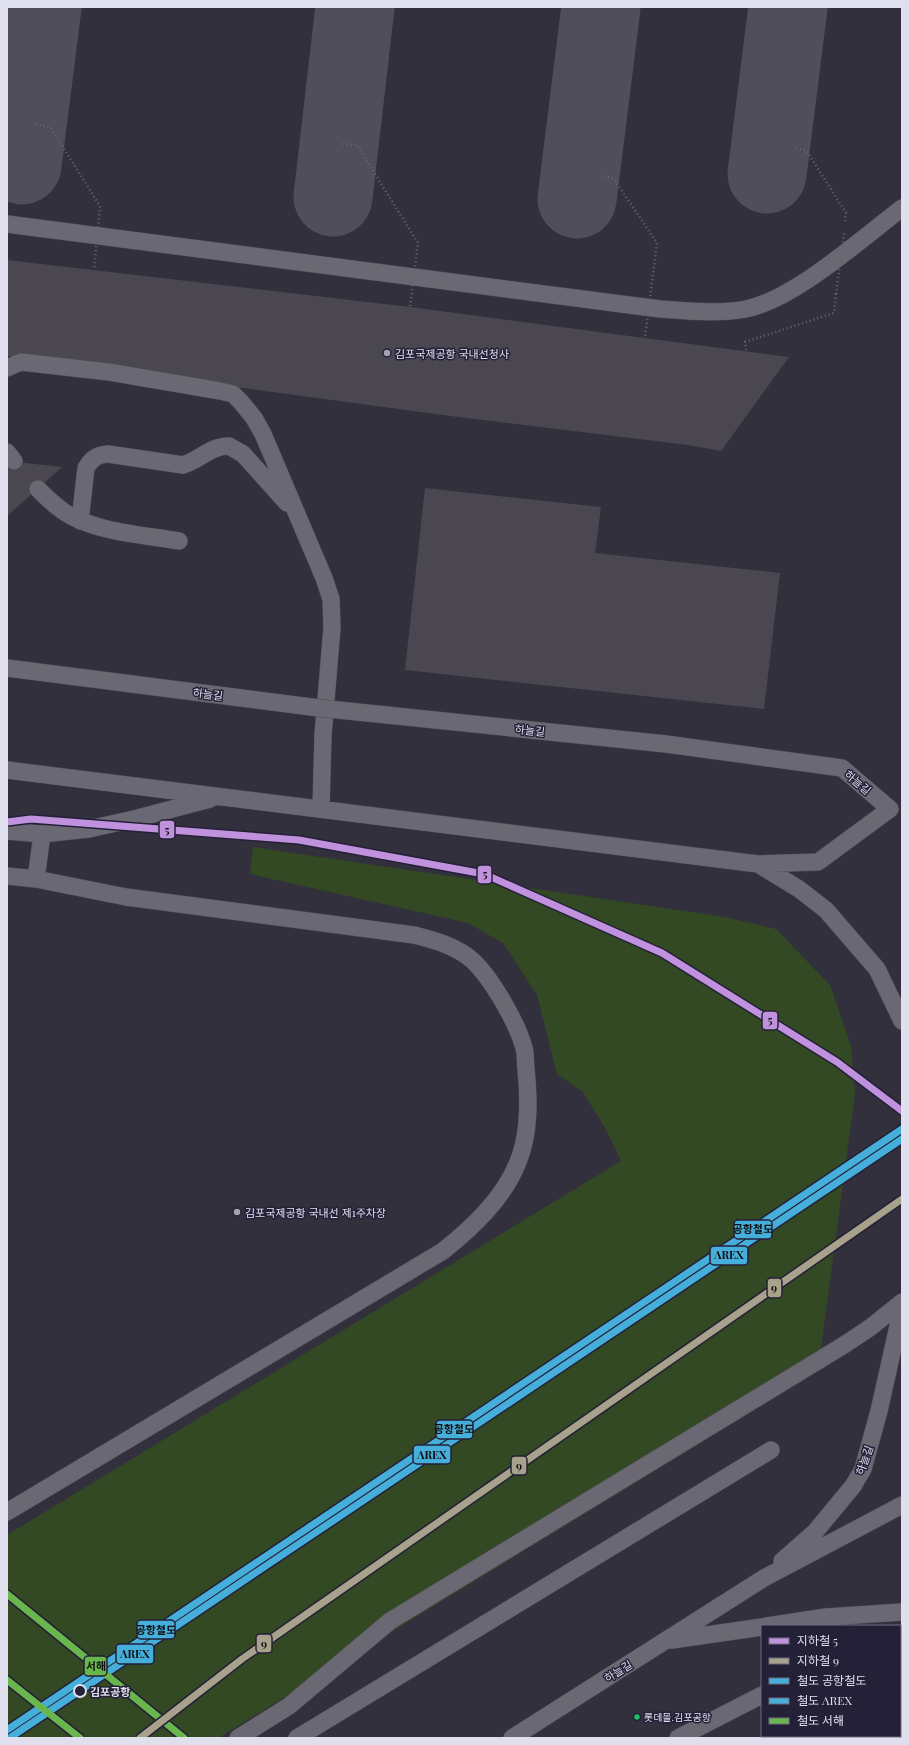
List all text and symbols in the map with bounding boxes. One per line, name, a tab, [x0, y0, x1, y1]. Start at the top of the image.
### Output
place label: 김포국제공항 국내선청사	[395, 346, 509, 361]
marker: 김포국제공항 국내선청사	[382, 348, 392, 358]
street label: 하늘길	[192, 685, 224, 703]
street label: 하늘길	[514, 721, 546, 739]
street label: 하늘길	[842, 766, 874, 798]
line badge: 5	[159, 820, 175, 839]
text: 5	[164, 822, 170, 837]
line badge: 5	[477, 865, 492, 884]
text: 5	[482, 866, 488, 881]
line badge: 5	[762, 1011, 778, 1030]
text: 5	[767, 1012, 773, 1027]
place label: 김포국제공항 국내선 제1주차장	[245, 1205, 386, 1220]
marker: 김포국제공항 국내선 제1주차장	[232, 1207, 242, 1217]
line badge: 공항철도	[734, 1220, 772, 1239]
text: 공항철도	[733, 1221, 773, 1236]
line badge: AREX	[710, 1246, 748, 1265]
text: AREX	[713, 1247, 744, 1262]
line badge: 9	[767, 1278, 782, 1298]
text: 9	[771, 1280, 777, 1295]
line badge: 공항철도	[436, 1420, 473, 1439]
text: 공항철도	[434, 1421, 474, 1436]
street label: 하늘길	[852, 1443, 876, 1477]
line badge: AREX	[413, 1445, 451, 1464]
text: AREX	[416, 1447, 447, 1462]
line badge: 9	[511, 1456, 527, 1475]
text: 9	[516, 1458, 522, 1473]
line badge: 공항철도	[137, 1620, 175, 1639]
text: 공항철도	[136, 1622, 176, 1637]
legend	[761, 1625, 901, 1737]
text: 지하철 5	[797, 1632, 838, 1648]
line badge: 9	[256, 1634, 272, 1653]
text: 9	[261, 1636, 267, 1651]
line badge: AREX	[116, 1644, 154, 1664]
text: AREX	[119, 1646, 150, 1661]
text: 지하철 9	[797, 1652, 839, 1668]
line badge: 서해	[84, 1656, 107, 1676]
street label: 하늘길	[601, 1657, 635, 1685]
text: 서해	[86, 1658, 106, 1673]
text: 철도 공항철도	[797, 1672, 866, 1688]
marker: 김포공항	[73, 1684, 87, 1698]
place label: 김포공항	[90, 1684, 130, 1699]
text: 철도 AREX	[797, 1692, 852, 1708]
place label: 롯데몰.김포공항	[644, 1710, 711, 1724]
marker: 롯데몰.김포공항	[632, 1712, 642, 1722]
text: 철도 서해	[797, 1712, 844, 1728]

